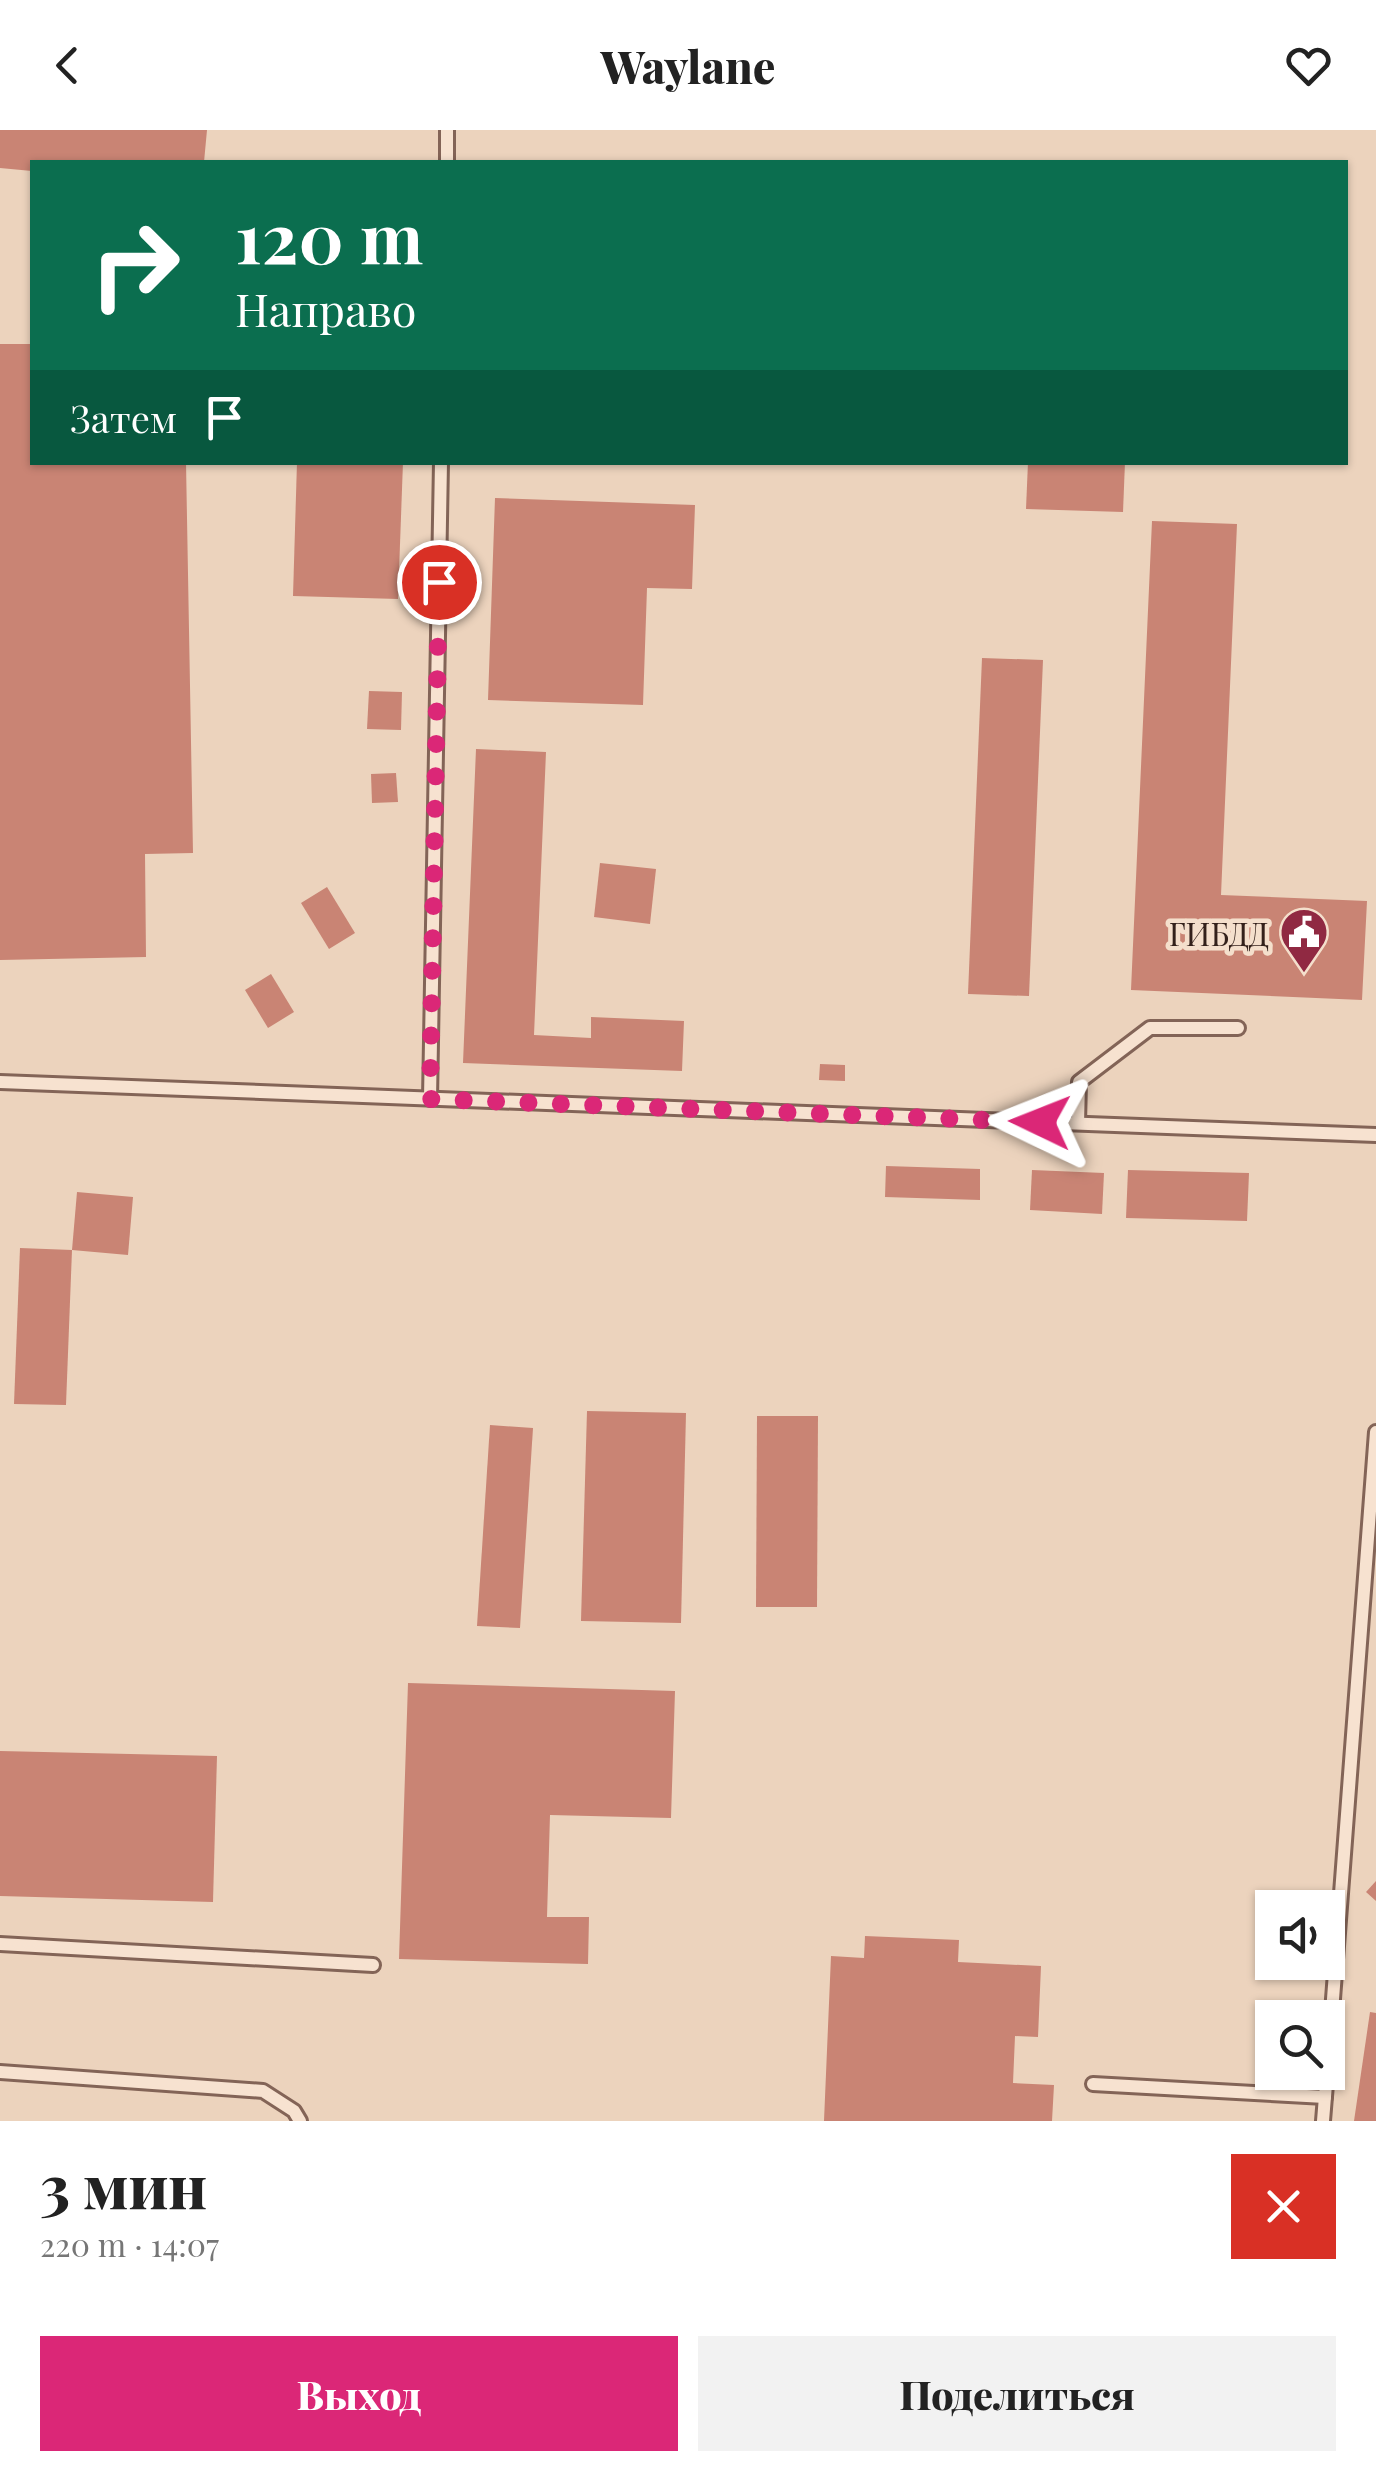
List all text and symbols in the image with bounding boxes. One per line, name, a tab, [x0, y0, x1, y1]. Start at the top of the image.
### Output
text: Waylane	[600, 35, 776, 95]
icon: back	[40, 38, 95, 93]
icon: heart	[1281, 38, 1336, 93]
text: 120 m	[235, 188, 423, 282]
icon: right	[70, 200, 200, 330]
text: Направо	[235, 278, 417, 338]
icon: arrive	[197, 390, 252, 445]
text: Затем	[70, 392, 177, 443]
pin	[397, 540, 482, 625]
icon: arrive	[412, 555, 467, 610]
public building icon: ГИБДД	[1278, 906, 1330, 974]
place label: ГИБДД	[1169, 911, 1269, 954]
position arrow	[988, 1070, 1092, 1174]
map controls	[1255, 1890, 1345, 2090]
button: sound	[1255, 1890, 1345, 1980]
button: search	[1255, 2000, 1345, 2090]
text: 3 мин	[40, 2144, 207, 2224]
button: close	[1231, 2154, 1336, 2259]
text: 220 m · 14:07	[40, 2222, 219, 2265]
button: Выход	[40, 2336, 678, 2451]
button: Поделиться	[698, 2336, 1336, 2451]

